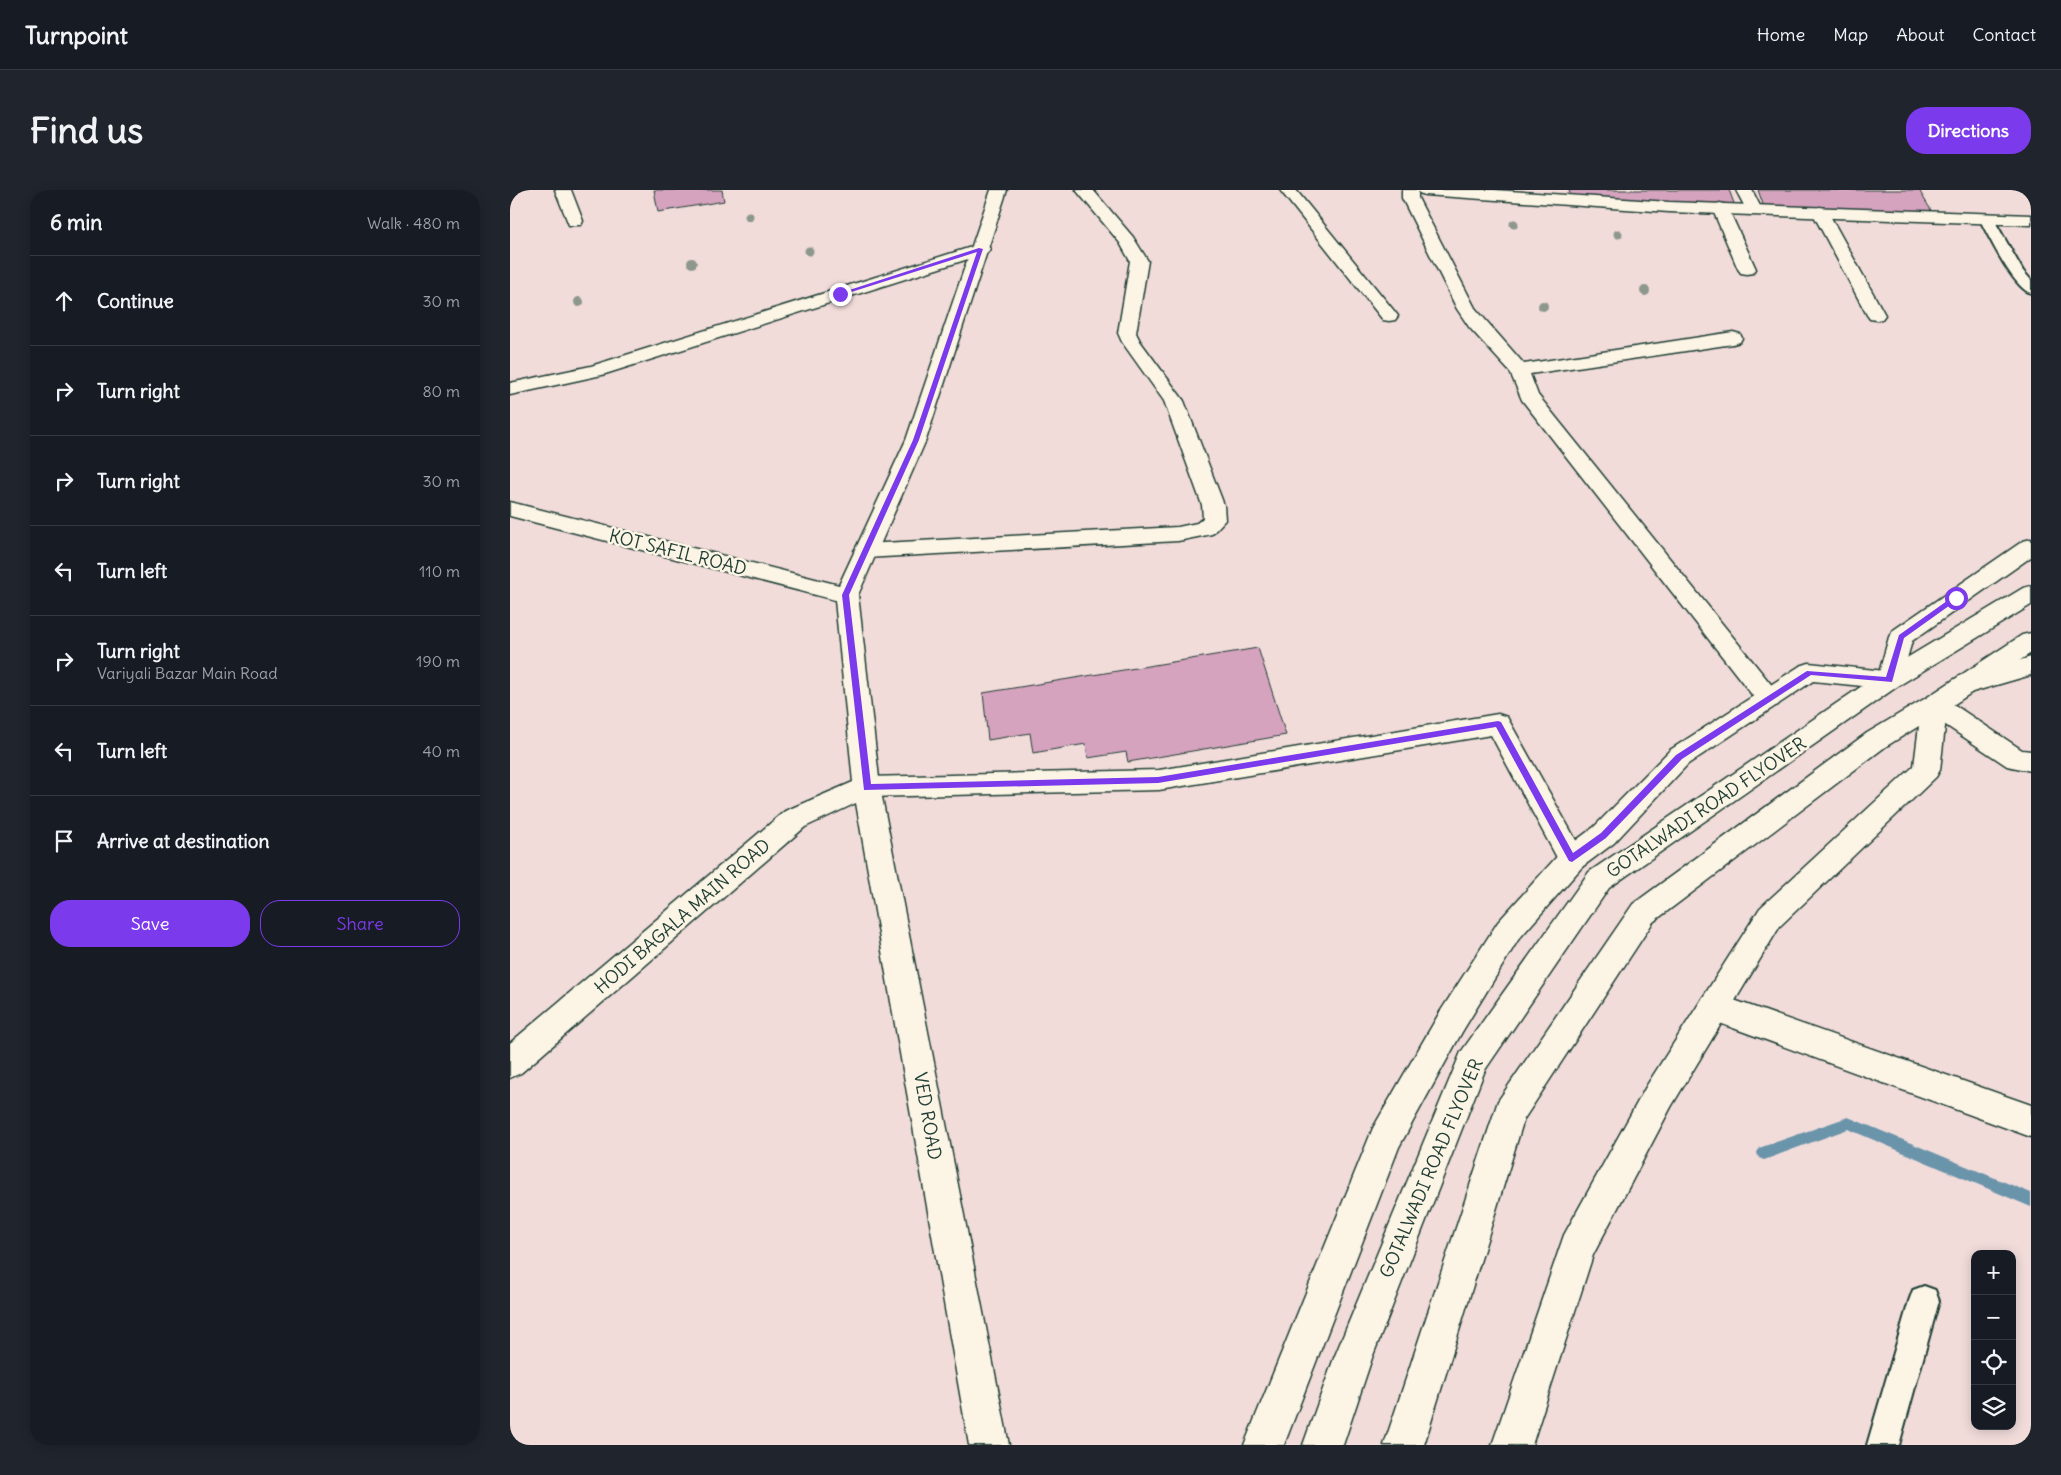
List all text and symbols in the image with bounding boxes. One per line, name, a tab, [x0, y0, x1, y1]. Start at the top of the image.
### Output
text: Turnpoint	[25, 20, 128, 50]
text: Home	[1757, 23, 1805, 46]
text: Map	[1833, 23, 1868, 46]
text: About	[1896, 23, 1944, 46]
text: Contact	[1972, 23, 2036, 46]
button: Directions	[1906, 107, 2031, 154]
text: Find us	[30, 108, 143, 152]
text: 6 min	[50, 209, 102, 236]
text: Walk · 480 m	[367, 213, 460, 233]
route end	[829, 283, 852, 306]
icon: ahead	[50, 287, 78, 315]
text: Continue	[97, 289, 174, 313]
text: 30 m	[423, 291, 460, 311]
icon: right	[50, 377, 78, 405]
text: Turn right	[97, 379, 180, 403]
text: 80 m	[422, 381, 460, 401]
icon: right	[50, 467, 78, 495]
text: Turn right	[97, 469, 180, 493]
text: 30 m	[423, 471, 460, 491]
street label: KOT SAFIL ROAD	[607, 524, 749, 580]
icon: left	[50, 557, 78, 585]
text: Turn left	[97, 559, 167, 583]
text: 110 m	[419, 561, 460, 581]
route start	[1945, 587, 1968, 610]
text: Turn right	[97, 639, 180, 663]
icon: right	[50, 647, 78, 675]
text: 190 m	[416, 651, 460, 671]
text: Variyali Bazar Main Road	[97, 663, 278, 683]
street label: GOTALWADI ROAD FLYOVER	[1602, 731, 1810, 883]
icon: left	[50, 737, 78, 765]
text: Turn left	[97, 739, 167, 763]
text: 40 m	[422, 741, 460, 761]
icon: arrive	[50, 827, 78, 855]
text: Arrive at destination	[97, 829, 270, 853]
street label: HODI BAGALA MAIN ROAD	[589, 833, 775, 999]
button: Save	[50, 900, 250, 947]
button: Share	[260, 900, 460, 947]
street label: GOTALWADI ROAD FLYOVER	[1374, 1055, 1488, 1281]
street label: VED ROAD	[909, 1070, 947, 1162]
map controls	[1971, 1250, 2016, 1430]
button: +	[1971, 1250, 2016, 1295]
button: −	[1971, 1295, 2016, 1340]
button: locate	[1971, 1340, 2016, 1385]
button: layers	[1971, 1385, 2016, 1430]

